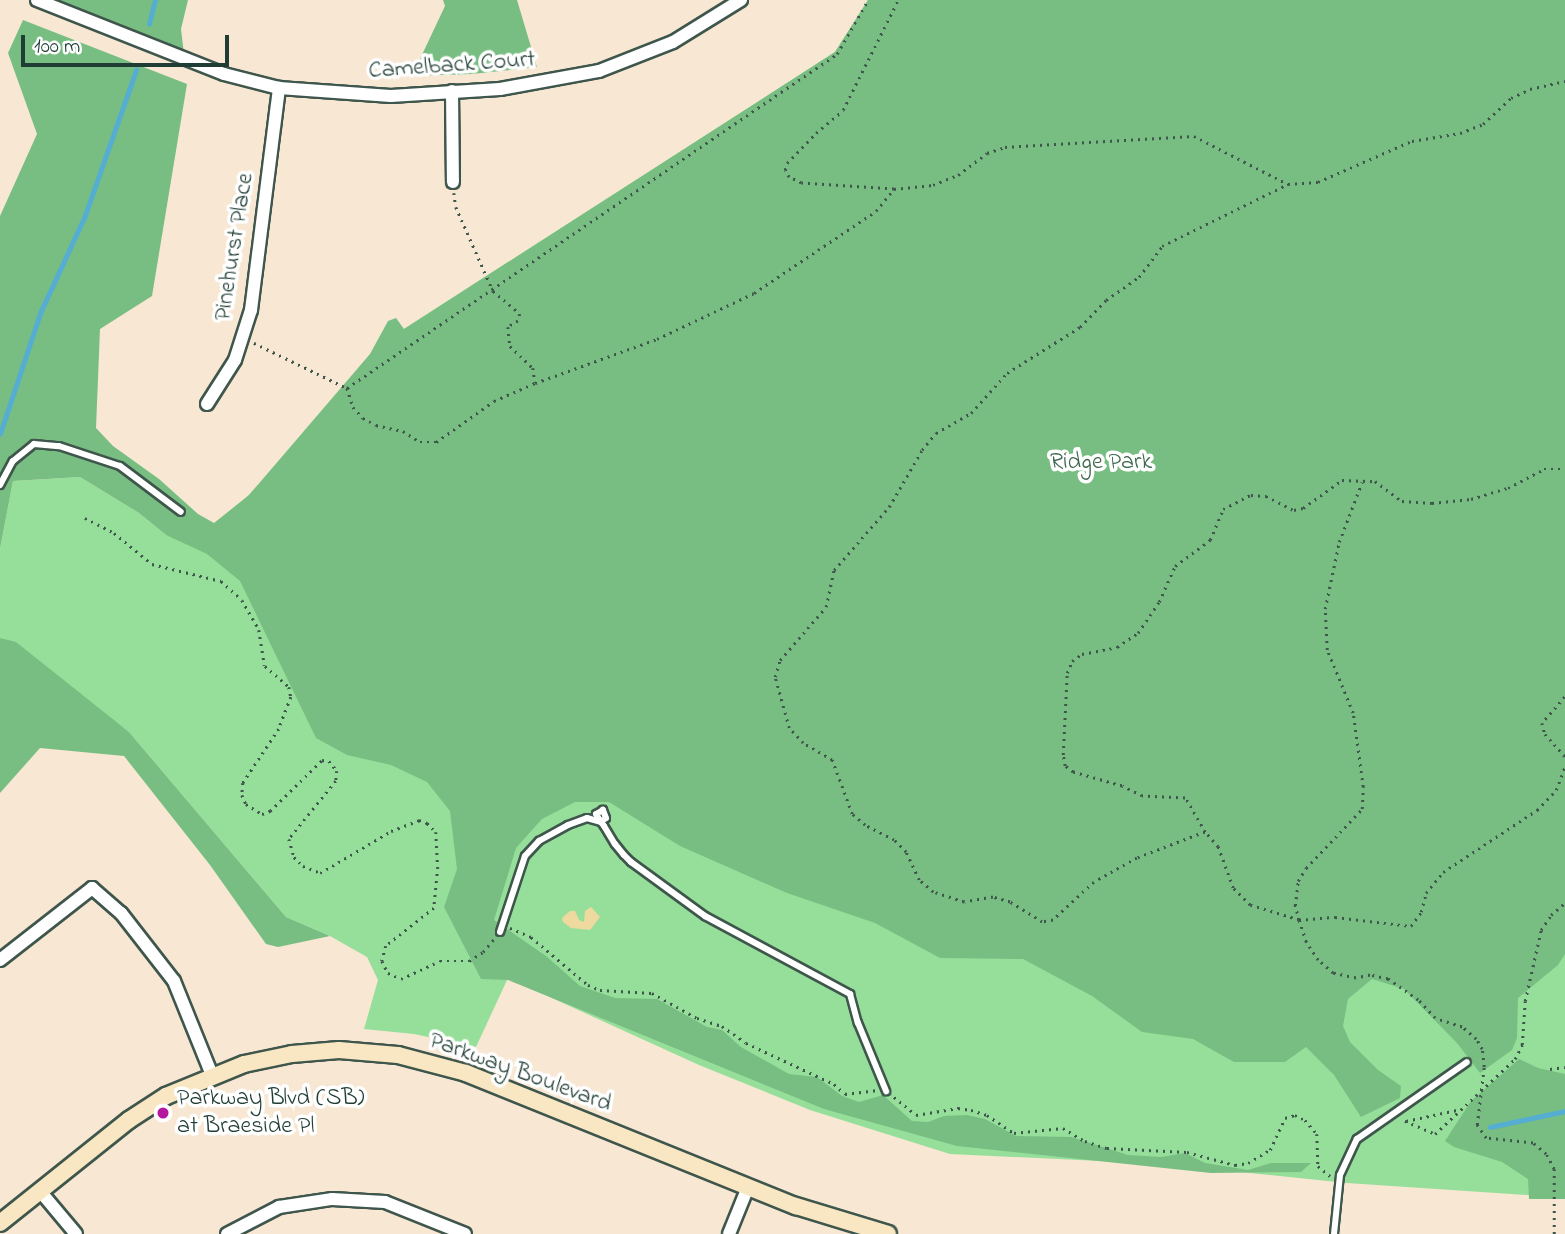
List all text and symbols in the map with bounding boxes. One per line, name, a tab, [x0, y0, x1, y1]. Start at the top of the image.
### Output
scale bar	[24, 21, 233, 65]
text: 100 m	[34, 32, 80, 62]
street label: Camelback Court	[368, 46, 536, 86]
street label: Pinehurst Place	[209, 171, 261, 323]
park label: Ridge Park	[1050, 449, 1152, 477]
street label: Parkway Boulevard	[425, 1027, 615, 1119]
place label: Parkway Blvd (SB) at Braeside Pl	[177, 1085, 365, 1141]
marker: Parkway Blvd (SB) at Braeside Pl	[155, 1105, 171, 1121]

